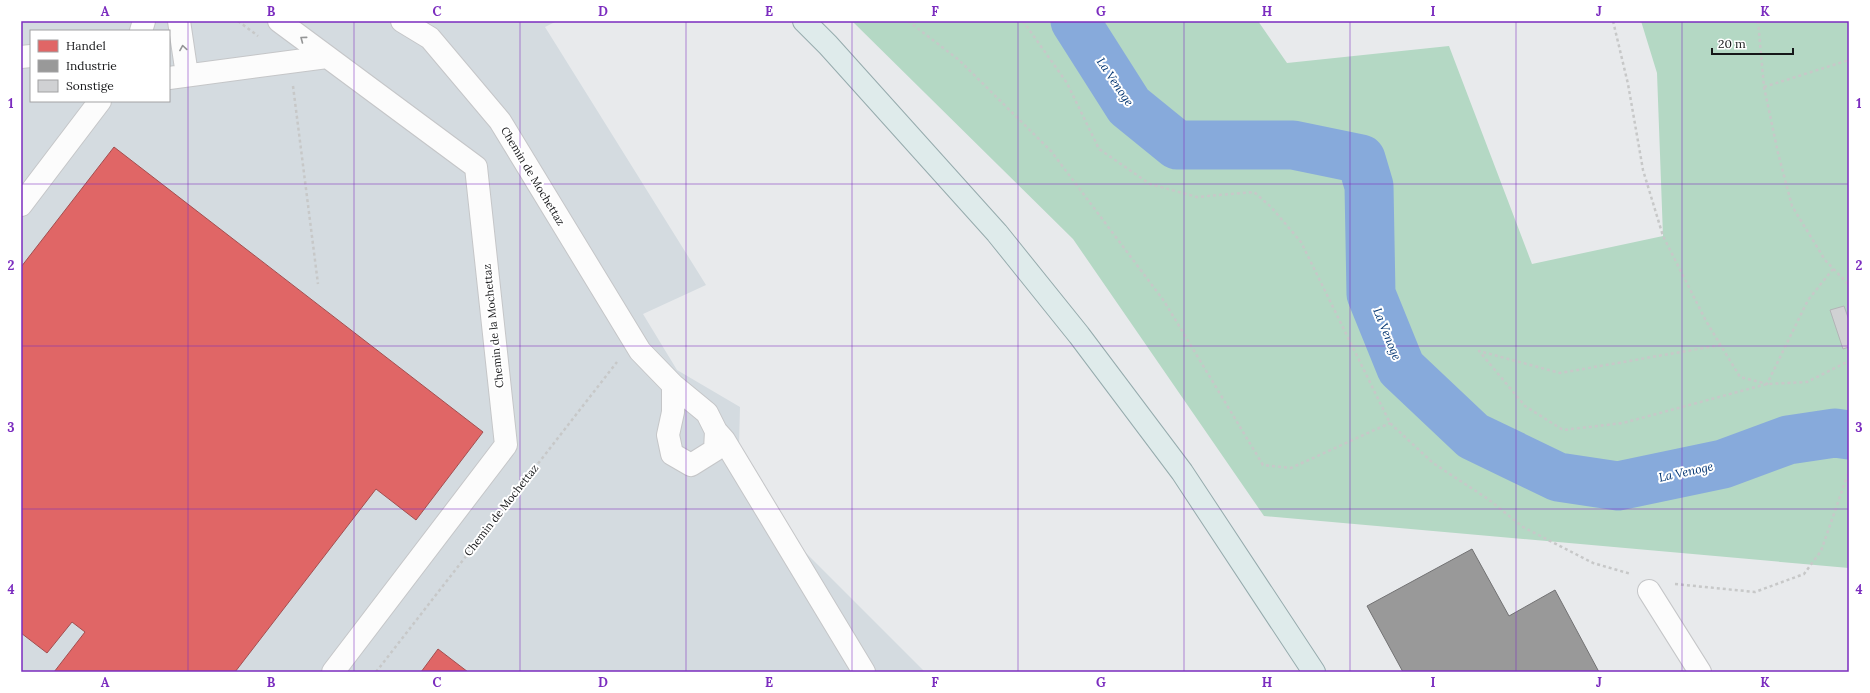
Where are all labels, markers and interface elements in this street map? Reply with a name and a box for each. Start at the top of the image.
text: A [101,3,110,20]
text: B [267,3,276,20]
text: C [433,3,442,20]
text: D [598,3,608,20]
text: E [765,3,773,20]
text: F [931,3,939,20]
text: G [1096,3,1106,20]
text: H [1262,3,1272,20]
text: I [1430,3,1436,20]
text: J [1596,3,1602,20]
text: K [1760,3,1770,20]
legend [30,30,170,102]
scale bar [1712,30,1793,56]
one-way arrow [300,36,307,44]
text: 20 m [1718,36,1746,51]
text: Handel [66,38,106,53]
one-way arrow [179,45,188,51]
water label: La Venoge [1094,55,1137,109]
text: Industrie [66,58,117,73]
text: Sonstige [66,78,114,93]
text: 1 [8,95,14,112]
text: 1 [1856,95,1862,112]
street label: Chemin de Mochettaz [498,124,568,228]
text: 2 [8,257,15,274]
text: 2 [1856,257,1863,274]
street label: Chemin de la Mochettaz [479,263,506,389]
water label: La Venoge [1370,305,1405,362]
text: 3 [7,419,15,436]
text: 3 [1855,419,1863,436]
water label: La Venoge [1657,458,1715,485]
street label: Chemin de Mochettaz [461,461,541,559]
text: 4 [7,581,15,598]
text: 4 [1855,581,1863,598]
text: A [101,674,110,691]
text: B [267,674,276,691]
text: C [433,674,442,691]
text: D [598,674,608,691]
text: E [765,674,773,691]
text: F [931,674,939,691]
text: G [1096,674,1106,691]
text: H [1262,674,1272,691]
text: I [1430,674,1436,691]
text: J [1596,674,1602,691]
text: K [1760,674,1770,691]

